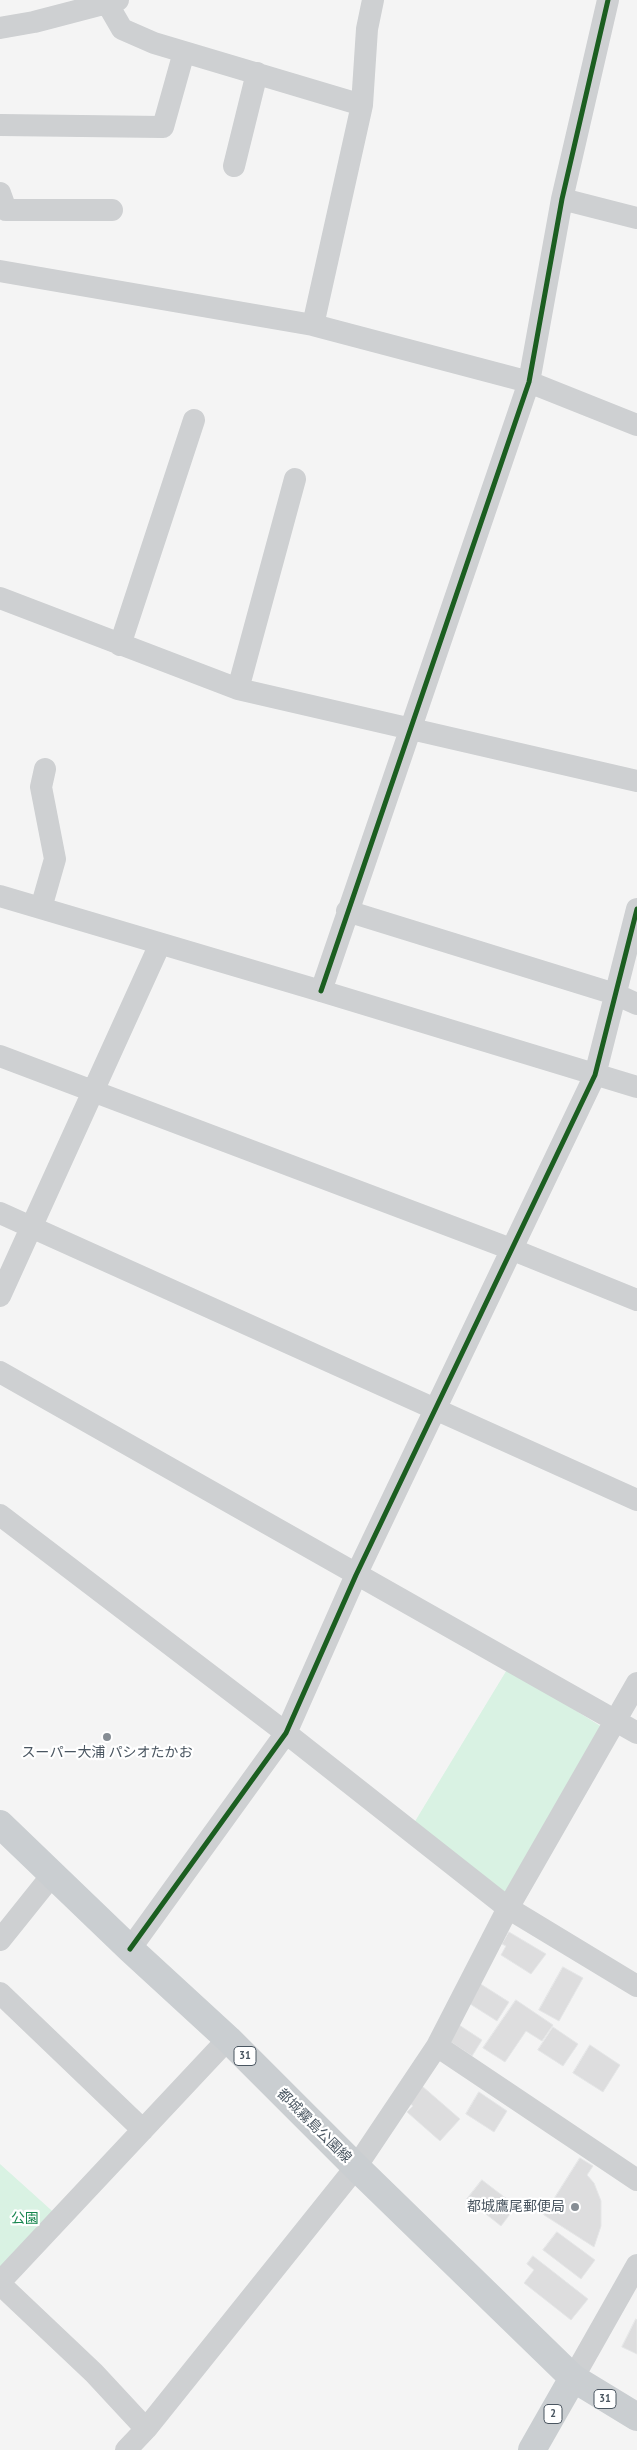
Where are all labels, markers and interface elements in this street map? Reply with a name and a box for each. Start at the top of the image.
marker: スーパー大浦 パシオたかお [101,1731,113,1743]
place label: スーパー大浦 パシオたかお [22,1745,192,1761]
road number: 31 [234,2046,256,2066]
street label: 都城霧島公園線 [273,2085,355,2167]
place label: 都城鷹尾郵便局 [467,2199,565,2215]
marker: 都城鷹尾郵便局 [569,2201,581,2213]
park label: 公園 [11,2211,39,2227]
road number: 31 [594,2390,616,2408]
road number: 2 [544,2404,562,2424]

